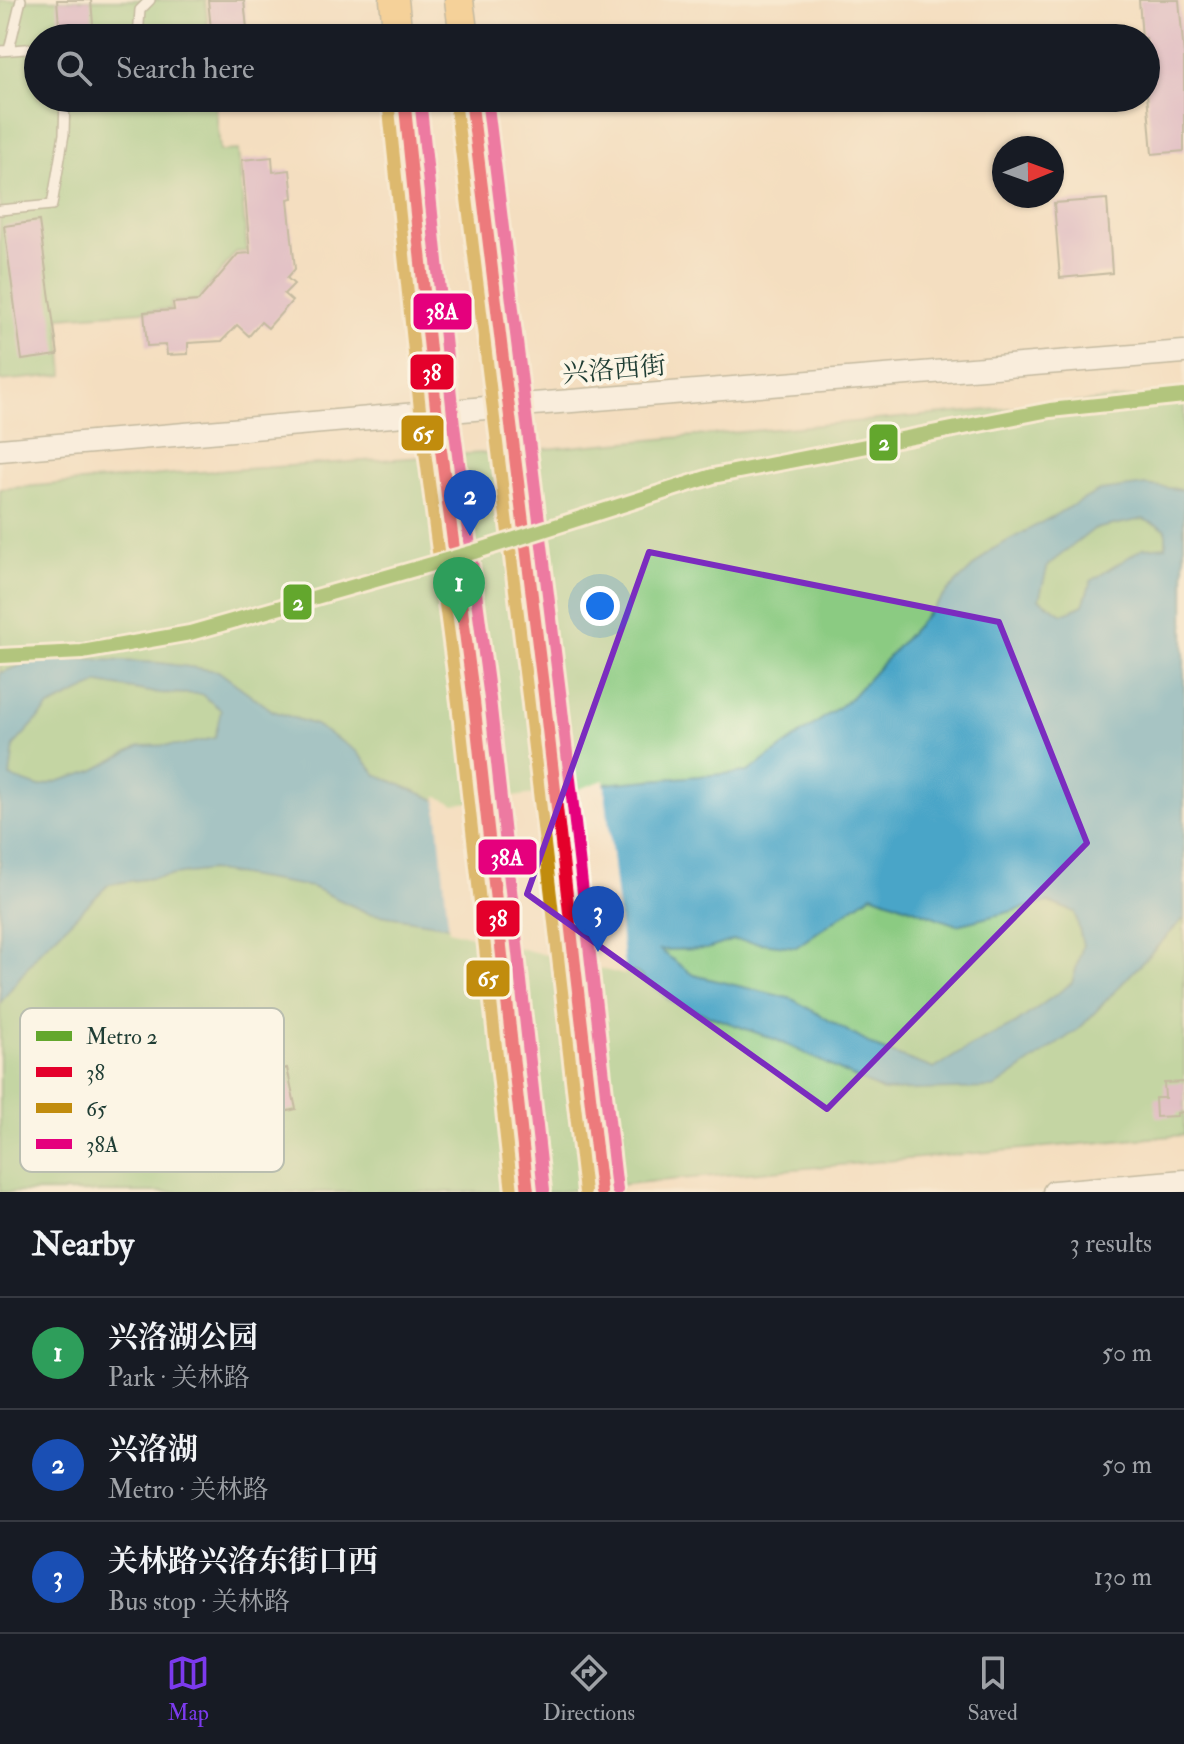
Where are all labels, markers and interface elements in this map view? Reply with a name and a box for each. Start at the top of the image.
search box [24,24,1160,112]
icon: search [52,46,96,90]
text: Search here [116,50,255,87]
north arrow [992,136,1064,208]
line badge: 38A [412,292,473,331]
text: 38A [426,298,459,326]
street label: 兴洛西街 [561,350,667,390]
line badge: 38 [409,353,455,391]
text: 38 [423,359,442,387]
line badge: 65 [400,414,445,452]
text: 65 [413,420,434,448]
line badge: 2 [868,423,899,462]
text: 2 [878,429,890,457]
pin: 2 [444,470,496,536]
pin: 1 [433,557,485,623]
line badge: 2 [282,583,313,621]
your location [580,586,620,626]
text: 2 [292,589,304,617]
line badge: 38A [477,838,538,876]
text: 38A [491,844,524,872]
pin: 3 [572,886,624,952]
line badge: 38 [475,899,521,938]
text: 38 [489,905,508,933]
line badge: 65 [465,959,511,998]
text: 65 [478,965,499,993]
legend [20,1008,284,1172]
text: Metro 2 [86,1023,158,1051]
text: 38 [86,1059,105,1087]
text: 65 [86,1095,107,1123]
text: 38A [86,1131,119,1159]
text: Nearby [32,1223,134,1266]
text: 3 results [1070,1228,1152,1260]
text: 兴洛湖公园 [108,1319,258,1356]
text: 1 [53,1337,63,1369]
text: 50 m [1102,1337,1152,1369]
text: Park · 关林路 [108,1362,249,1394]
text: 兴洛湖 [108,1431,198,1468]
text: 2 [51,1449,65,1481]
text: 50 m [1102,1449,1152,1481]
text: Metro · 关林路 [108,1474,268,1506]
text: 关林路兴洛东街口西 [108,1543,378,1580]
text: 3 [53,1561,63,1593]
text: 130 m [1094,1561,1152,1593]
text: Bus stop · 关林路 [108,1586,290,1618]
tab: Map [166,1651,210,1727]
tab: Directions [543,1651,635,1727]
tab: Saved [968,1651,1018,1727]

